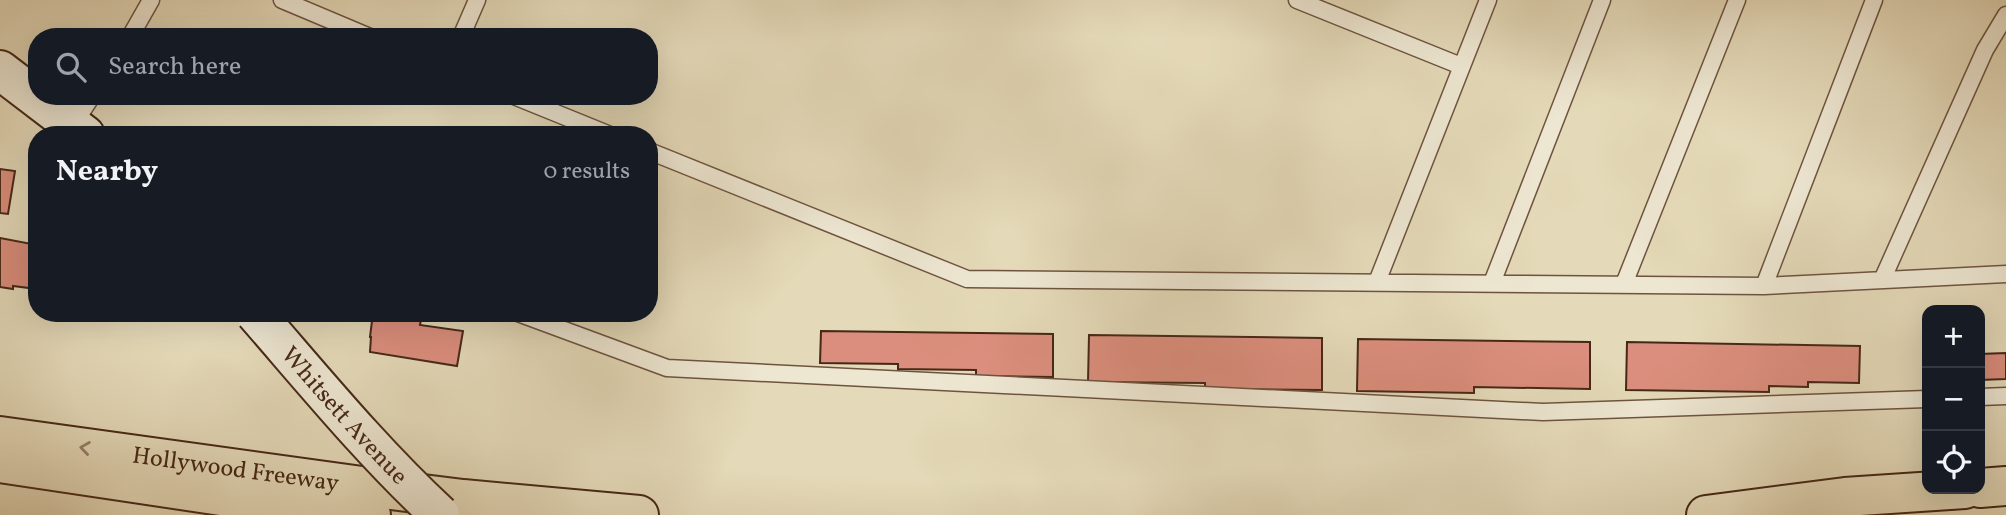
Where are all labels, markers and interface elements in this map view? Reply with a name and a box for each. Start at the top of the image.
search box [28,28,658,105]
icon: search [52,48,90,86]
text: Search here [108,49,241,85]
text: Nearby [56,151,158,193]
text: 0 results [543,156,630,188]
map controls [1922,305,1985,494]
button: + [1922,305,1985,368]
street label: Whitsett Avenue [272,340,415,493]
button: − [1922,368,1985,431]
button: locate [1922,431,1985,494]
street label: Hollywood Freeway [130,439,341,502]
one-way arrow [79,441,91,456]

